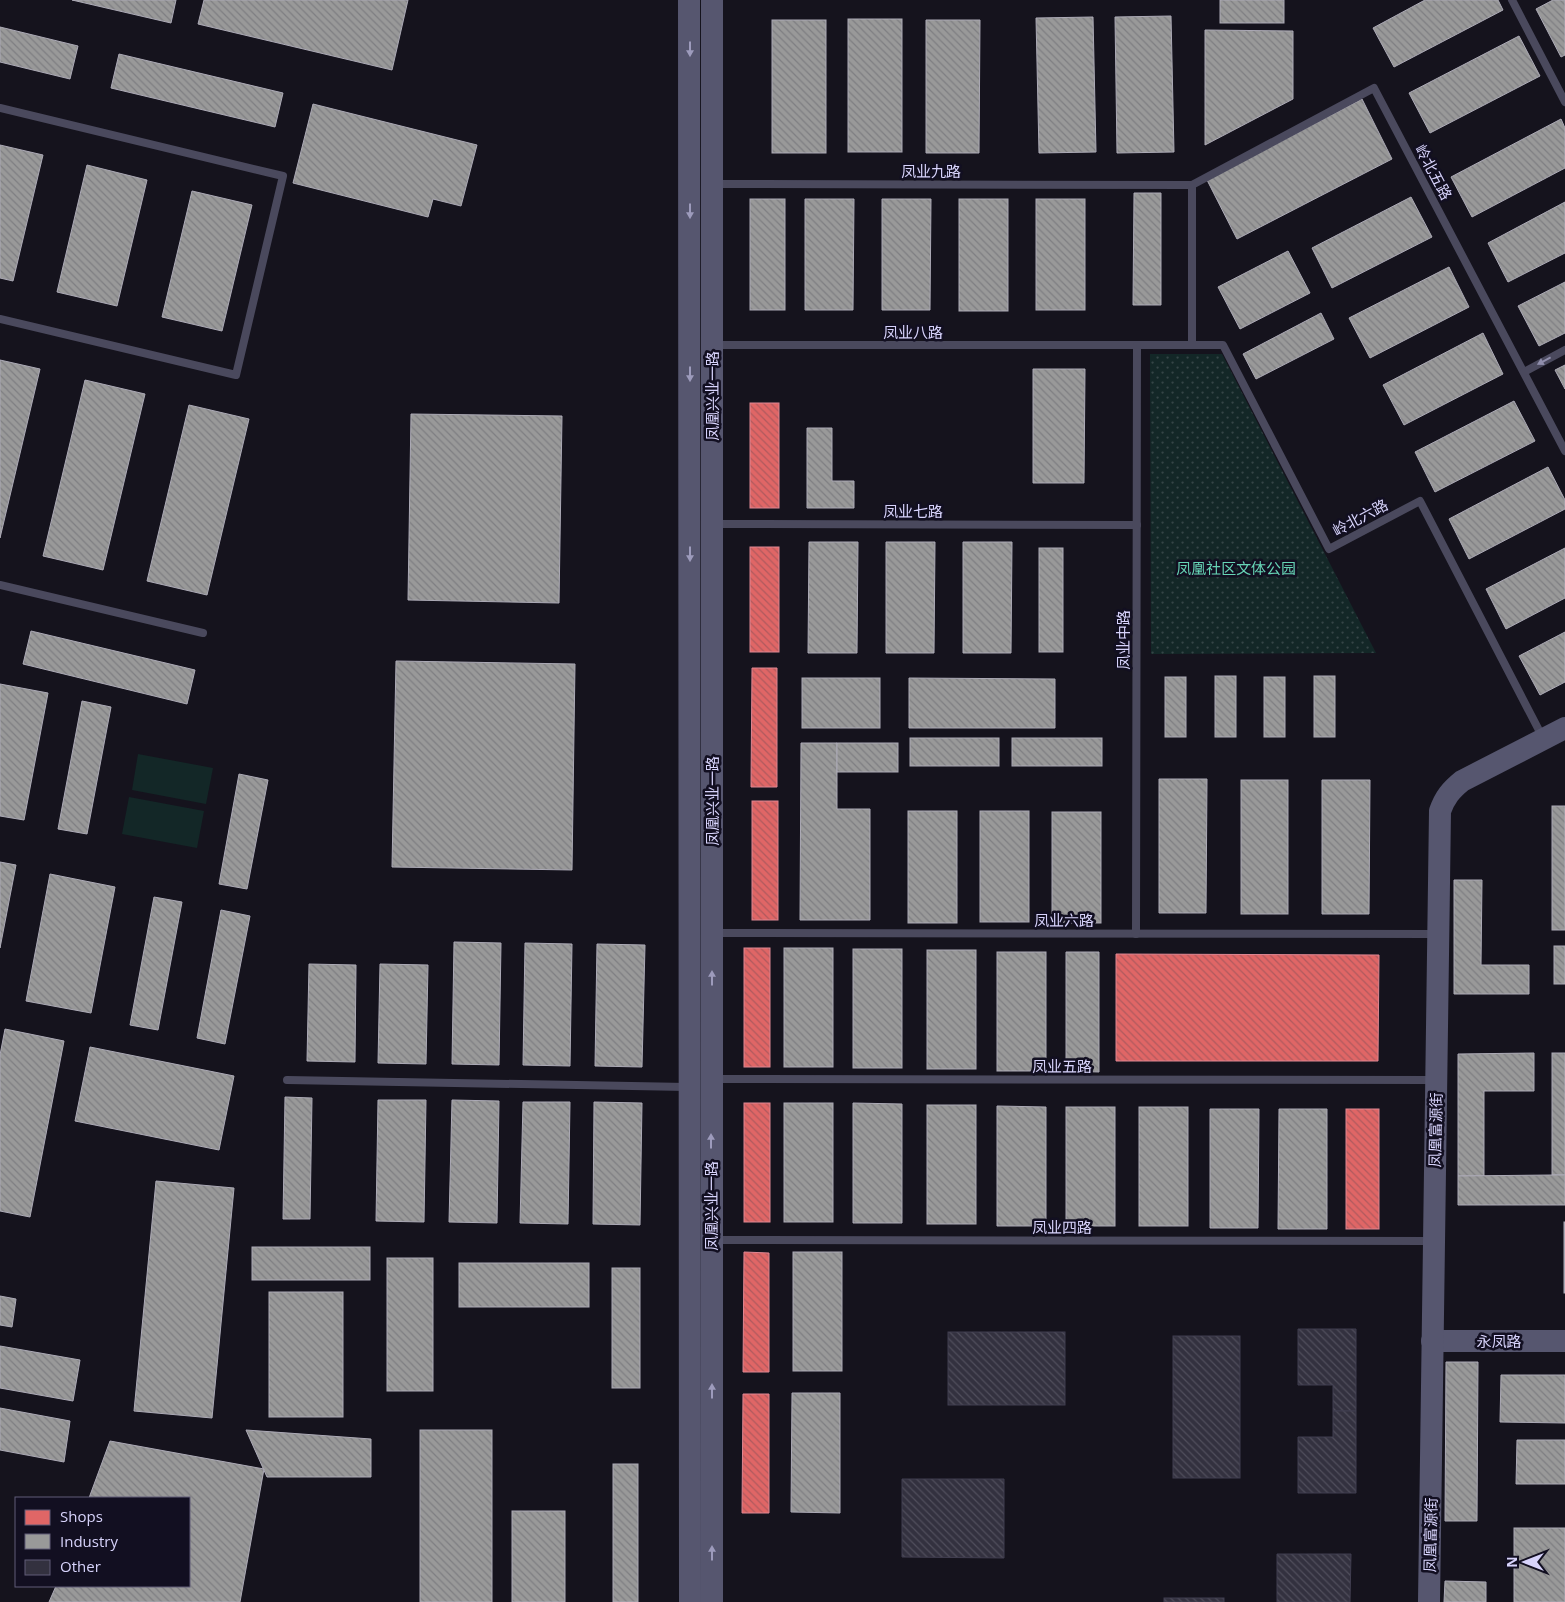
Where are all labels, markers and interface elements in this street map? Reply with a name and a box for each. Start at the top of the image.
one-way arrow [686,41,694,57]
street label: 岭北五路 [1411,141,1457,203]
street label: 凤业九路 [901,161,961,181]
one-way arrow [686,203,694,219]
street label: 凤业八路 [883,322,943,342]
street label: 凤凰兴业一路 [702,351,722,441]
one-way arrow [1537,357,1552,365]
one-way arrow [686,366,694,382]
street label: 岭北六路 [1329,494,1391,540]
street label: 凤业七路 [883,501,943,521]
one-way arrow [686,546,694,562]
park label: 凤凰社区文体公园 [1176,558,1296,578]
street label: 凤业中路 [1113,610,1133,670]
street label: 凤凰兴业一路 [702,756,722,846]
street label: 凤业六路 [1034,910,1094,930]
one-way arrow [708,970,716,986]
street label: 凤业五路 [1032,1056,1092,1076]
street label: 凤凰富源街 [1424,1092,1446,1168]
one-way arrow [707,1133,715,1149]
street label: 凤凰兴业一路 [701,1161,721,1251]
street label: 凤业四路 [1032,1217,1092,1237]
street label: 永凤路 [1476,1331,1522,1351]
one-way arrow [708,1383,716,1399]
legend [15,1497,190,1587]
street label: 凤凰富源街 [1419,1497,1441,1573]
text: Shops [60,1506,103,1526]
text: Industry [60,1531,118,1551]
north arrow [1500,1537,1550,1587]
one-way arrow [708,1545,716,1561]
text: Other [60,1556,101,1576]
text: N [1502,1556,1521,1568]

